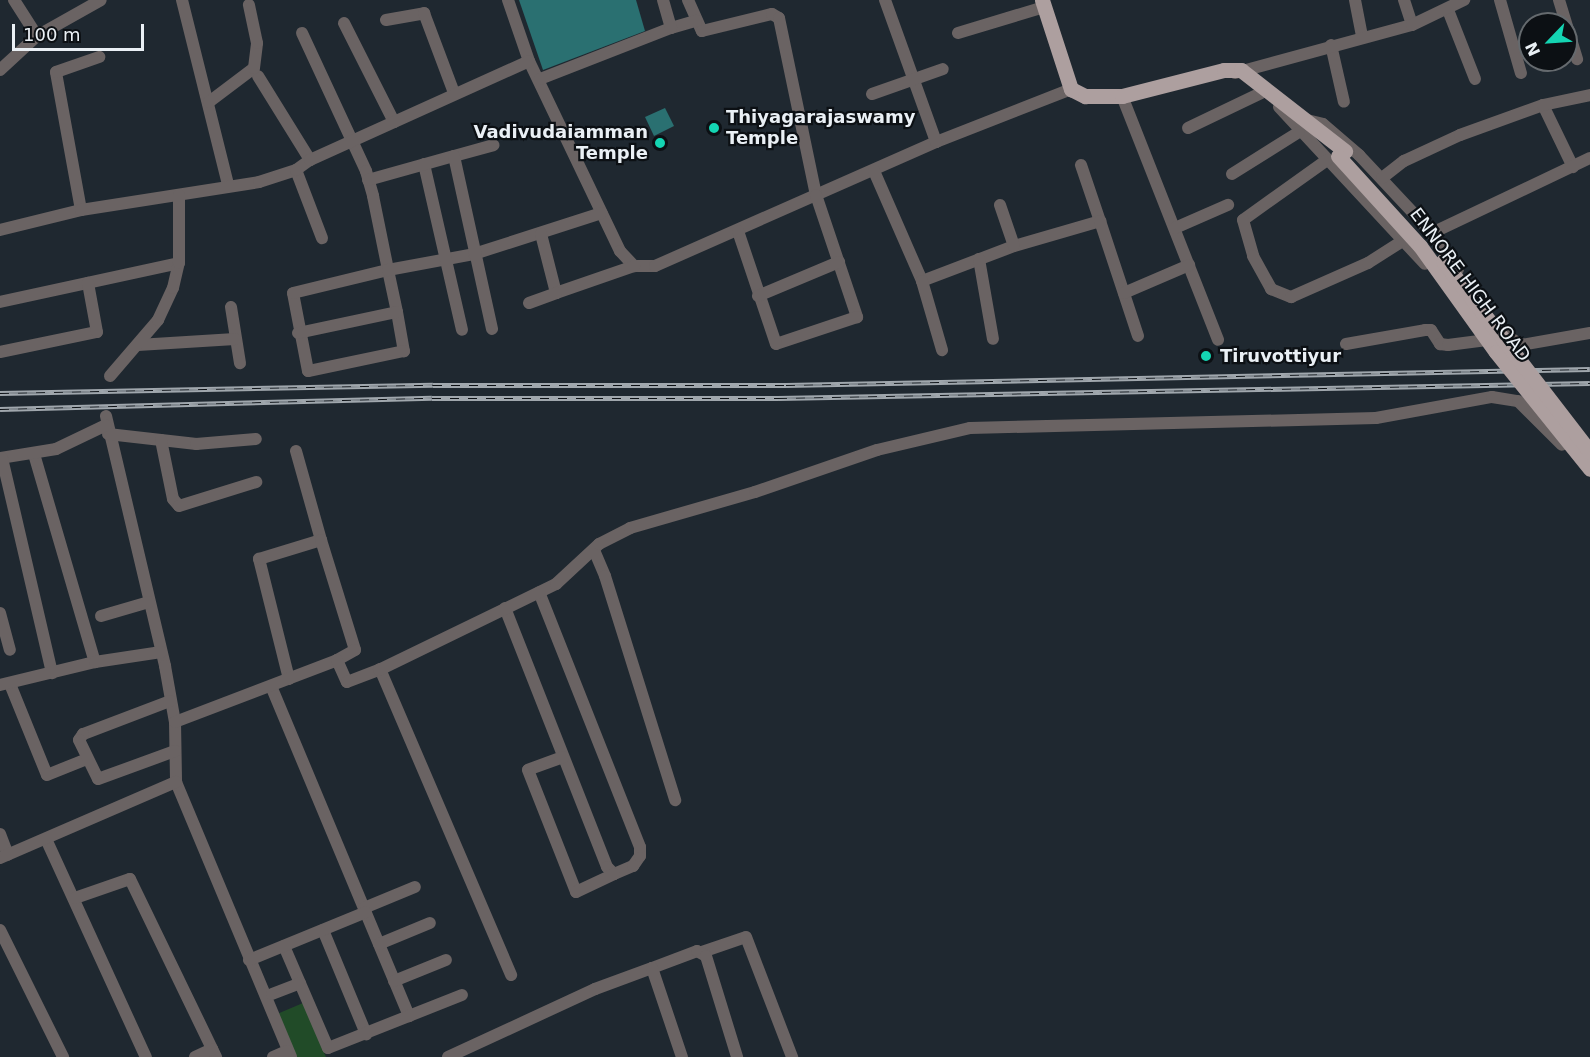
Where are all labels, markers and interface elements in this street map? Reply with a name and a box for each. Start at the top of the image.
scale bar [15,12,147,50]
north arrow [1518,12,1578,72]
text: 100 m [23,24,81,45]
text: N [1522,39,1544,59]
place label: Thiyagarajaswamy Temple [726,107,915,150]
marker: Thiyagarajaswamy Temple [707,121,721,135]
place label: Vadivudaiamman Temple [473,122,648,164]
marker: Vadivudaiamman Temple [653,136,667,150]
street label: ENNORE HIGH ROAD [1405,204,1535,366]
place label: Tiruvottiyur [1220,345,1341,367]
marker: Tiruvottiyur [1197,347,1215,365]

